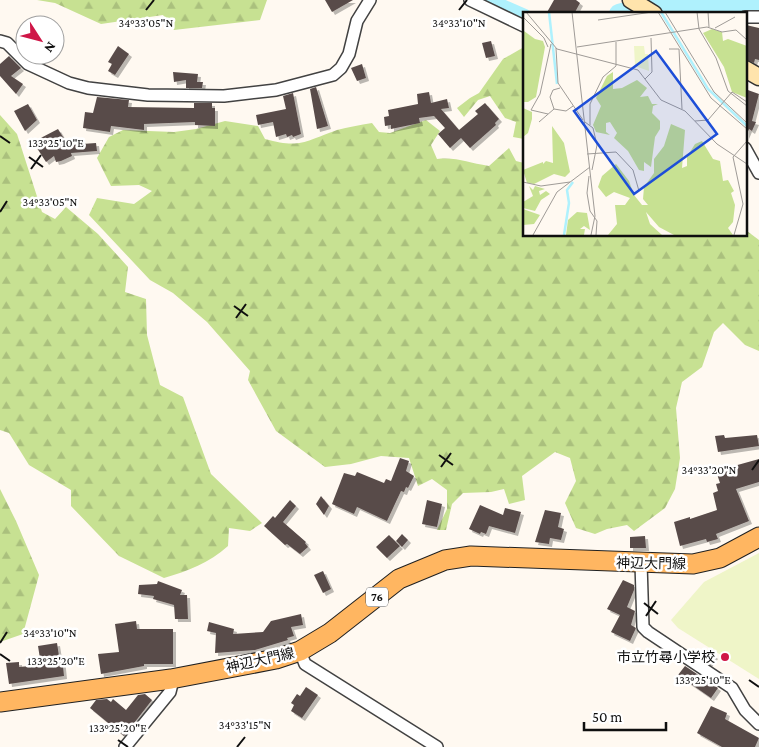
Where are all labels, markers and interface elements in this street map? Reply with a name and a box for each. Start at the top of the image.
inset map [523,12,746,236]
north arrow [15,15,65,65]
text: 34°33'05"N [119,16,174,30]
text: 34°33'10"N [432,16,486,30]
text: N [41,39,60,57]
text: 133°25'10"E [28,136,84,150]
text: 34°33'05"N [23,195,78,209]
text: 34°33'20"N [681,463,737,477]
street label: 神辺大門線 [616,554,686,572]
road number: 76 [366,588,388,606]
text: 34°33'10"N [23,626,77,640]
street label: 神辺大門線 [224,644,296,676]
place label: 市立竹尋小学校 [617,649,715,665]
marker: 市立竹尋小学校 [719,651,731,663]
text: 133°25'20"E [27,654,85,668]
text: 133°25'10"E [675,673,731,687]
scale bar [584,700,666,732]
text: 50 m [592,709,622,725]
text: 34°33'15"N [219,718,271,732]
text: 133°25'20"E [89,721,147,735]

